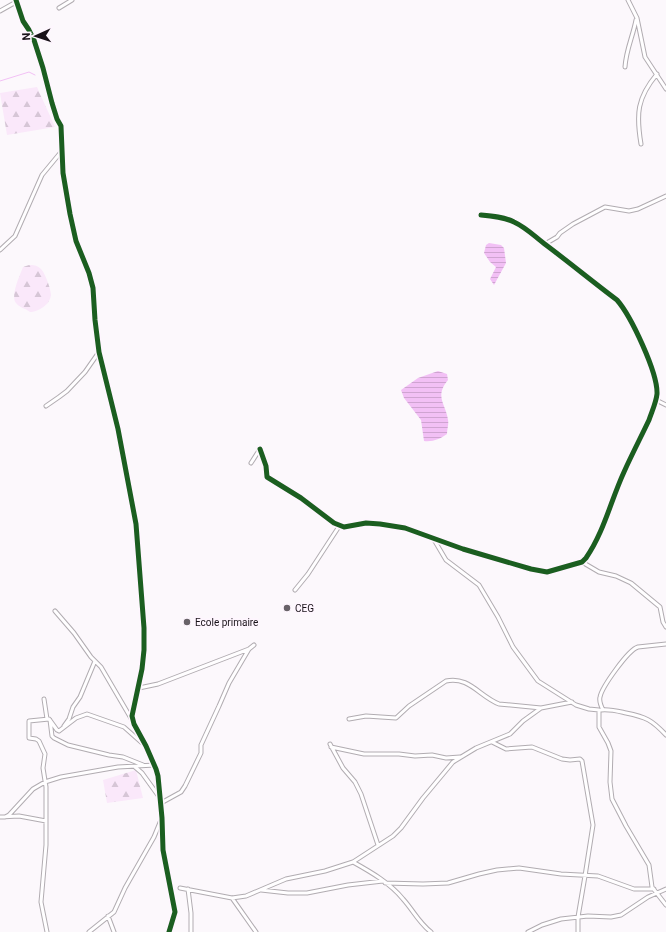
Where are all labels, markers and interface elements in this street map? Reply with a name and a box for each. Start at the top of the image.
north arrow [16,16,56,56]
text: N [20,32,33,41]
marker: CEG [282,603,292,613]
place label: CEG [295,603,314,614]
marker: Ecole primaire [182,617,192,627]
place label: Ecole primaire [195,617,258,628]

